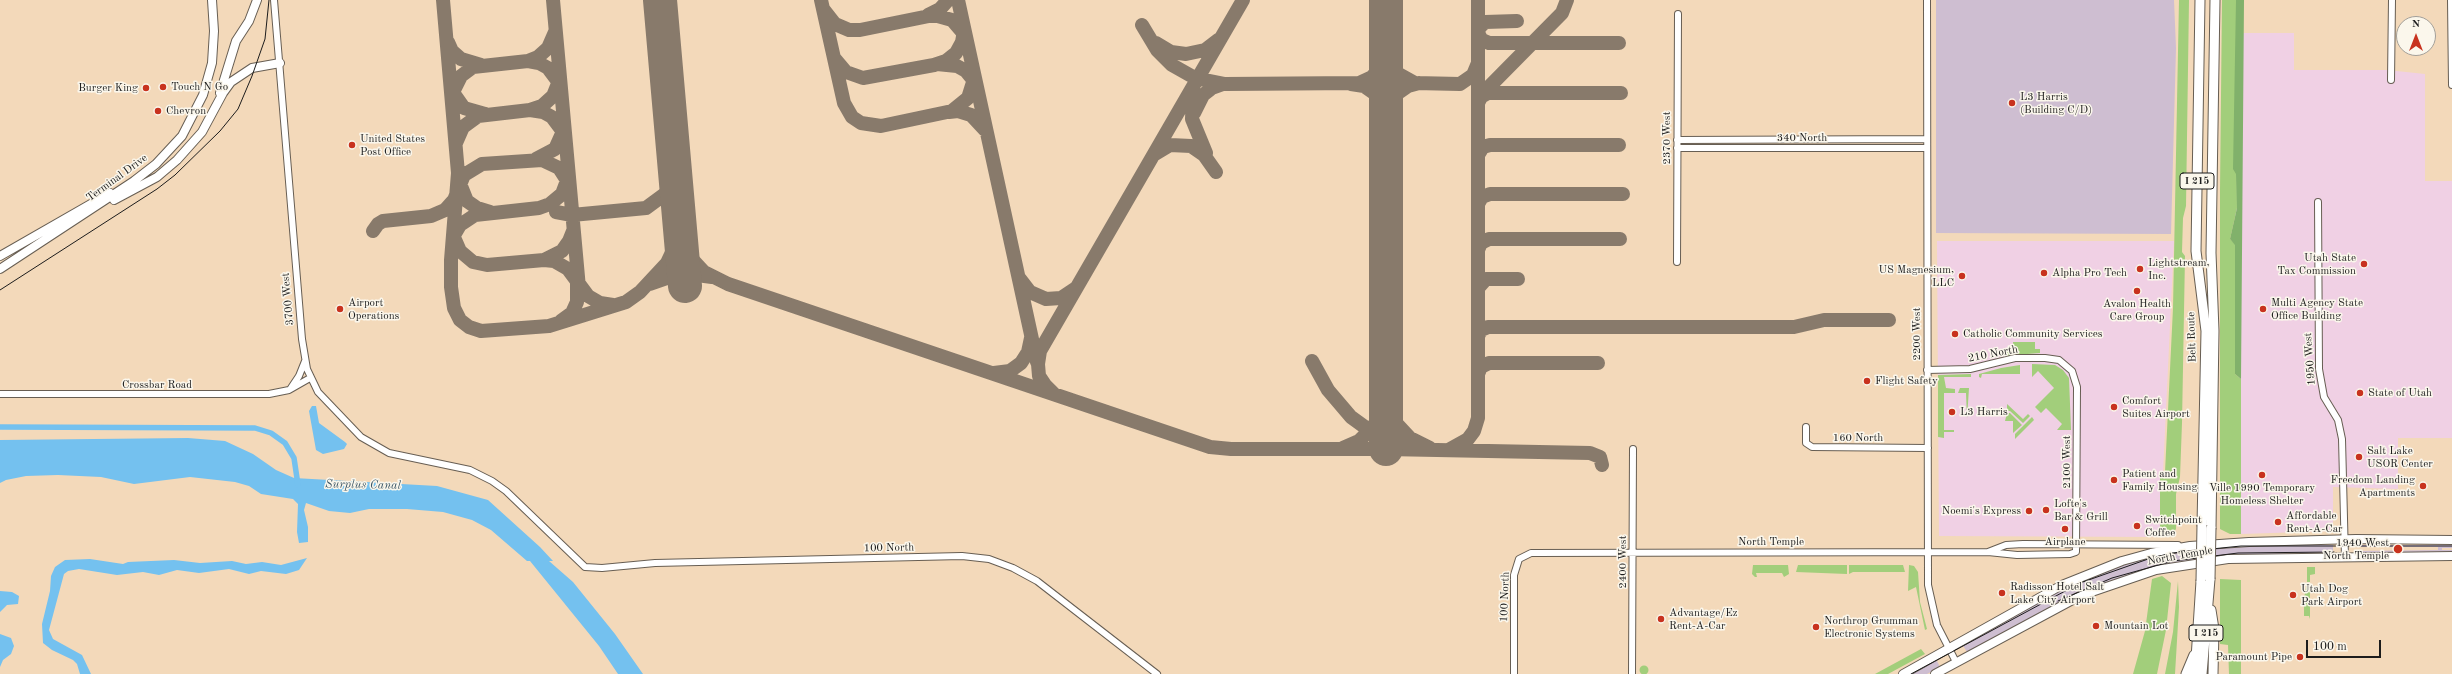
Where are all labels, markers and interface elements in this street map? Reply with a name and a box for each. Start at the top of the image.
north arrow [2396,16,2436,56]
text: N [2412,19,2420,30]
place label: Touch N Go [171,80,228,94]
place label: Burger King [78,81,138,95]
marker: Touch N Go [158,82,168,92]
marker: Burger King [141,83,151,93]
place label: L3 Harris (Building C/D) [2020,90,2092,116]
marker: L3 Harris (Building C/D) [2007,98,2017,108]
place label: Chevron [166,104,206,118]
marker: Chevron [153,106,163,116]
street label: 2370 West [1660,112,1674,164]
street label: 340 North [1777,131,1827,145]
place label: United States Post Office [360,132,425,158]
marker: United States Post Office [347,140,357,150]
street label: Terminal Drive [84,151,150,205]
road number: I 215 [2180,173,2214,189]
place label: Utah State Tax Commission [2277,251,2356,277]
place label: Lightstream, Inc. [2148,256,2210,282]
marker: Utah State Tax Commission [2359,259,2369,269]
place label: US Magnesium, LLC [1878,263,1954,289]
marker: Lightstream, Inc. [2135,264,2145,274]
place label: Alpha Pro Tech [2052,266,2127,280]
marker: Alpha Pro Tech [2039,268,2049,278]
marker: US Magnesium, LLC [1957,271,1967,281]
street label: 3700 West [279,272,297,326]
marker: Avalon Health Care Group [2132,286,2142,296]
place label: Airport Operations [348,296,399,322]
place label: Multi Agency State Office Building [2271,296,2363,322]
place label: Avalon Health Care Group [2103,297,2171,323]
marker: Airport Operations [335,304,345,314]
marker: Multi Agency State Office Building [2258,304,2268,314]
street label: 2200 West [1910,308,1924,360]
street label: Belt Route [2185,311,2199,363]
place label: Catholic Community Services [1963,327,2103,341]
marker: Catholic Community Services [1950,329,1960,339]
street label: 1950 West [2302,332,2318,386]
street label: 210 North [1967,343,2019,365]
place label: Flight Safety [1875,374,1938,388]
marker: Flight Safety [1862,376,1872,386]
street label: Crossbar Road [122,378,192,392]
place label: State of Utah [2368,386,2432,400]
marker: State of Utah [2355,388,2365,398]
place label: Comfort Suites Airport [2122,394,2190,420]
marker: Comfort Suites Airport [2109,402,2119,412]
place label: L3 Harris [1960,405,2008,419]
marker: L3 Harris [1947,407,1957,417]
street label: 160 North [1833,431,1883,445]
street label: 2100 West [2060,436,2074,488]
place label: Salt Lake USOR Center [2367,444,2433,470]
marker: Salt Lake USOR Center [2354,452,2364,462]
place label: Patient and Family Housing [2122,467,2197,493]
marker: Ville 1990 Temporary Homeless Shelter [2257,470,2267,480]
place label: Freedom Landing Apartments [2331,473,2415,499]
marker: Patient and Family Housing [2109,475,2119,485]
water label: Surplus Canal [325,477,401,493]
place label: Ville 1990 Temporary Homeless Shelter [2209,481,2315,507]
marker: Freedom Landing Apartments [2418,481,2428,491]
place label: Lofte's Bar & Grill [2054,497,2108,523]
place label: Noemi's Express [1942,504,2021,518]
marker: Lofte's Bar & Grill [2041,505,2051,515]
marker: Noemi's Express [2024,506,2034,516]
place label: Affordable Rent-A-Car [2286,509,2343,535]
place label: Switchpoint Coffee [2145,513,2202,539]
marker: Affordable Rent-A-Car [2273,517,2283,527]
marker: Switchpoint Coffee [2132,521,2142,531]
marker: Airplane [2060,524,2070,534]
street label: North Temple [1738,535,1804,549]
place label: Airplane [2045,535,2085,549]
street label: 2400 West [1616,536,1630,588]
place label: 1940 West North Temple [2323,536,2389,562]
street label: 100 North [864,541,914,555]
marker: 1940 West North Temple [2392,543,2404,555]
street label: North Temple [2146,544,2214,568]
street label: 100 North [1498,572,1512,622]
place label: Radisson Hotel Salt Lake City Airport [2010,580,2104,606]
place label: Utah Dog Park Airport [2301,582,2362,608]
marker: Radisson Hotel Salt Lake City Airport [1997,588,2007,598]
marker: Utah Dog Park Airport [2288,590,2298,600]
place label: Advantage/Ez Rent-A-Car [1669,606,1738,632]
marker: Advantage/Ez Rent-A-Car [1656,614,1666,624]
place label: Northrop Grumman Electronic Systems [1824,614,1918,640]
place label: Mountain Lot [2104,619,2168,633]
marker: Mountain Lot [2091,621,2101,631]
marker: Northrop Grumman Electronic Systems [1811,622,1821,632]
road number: I 215 [2189,625,2223,641]
scale bar [2308,632,2383,658]
text: 100 m [2313,641,2347,653]
place label: Paramount Pipe [2215,650,2292,664]
marker: Paramount Pipe [2295,652,2305,662]

